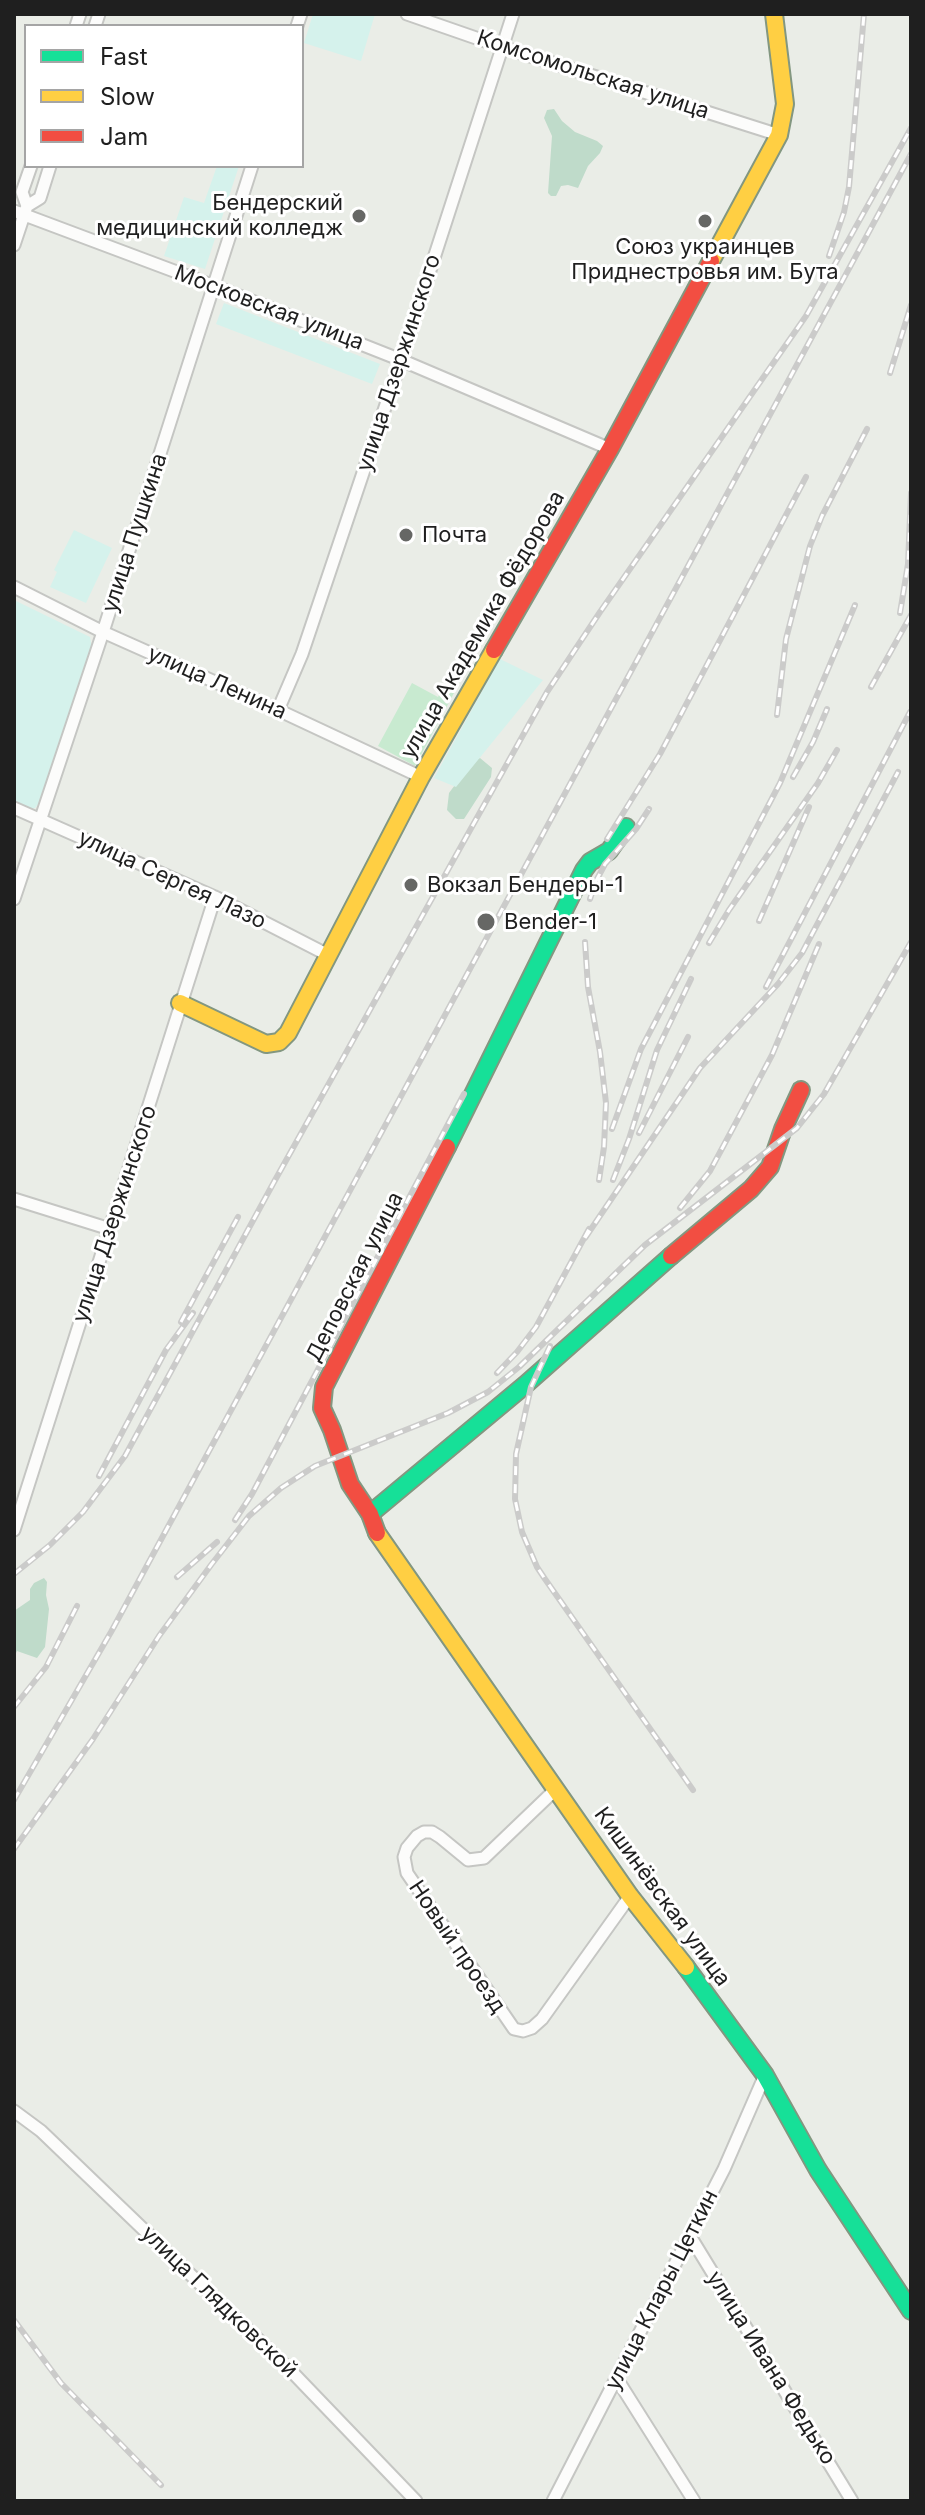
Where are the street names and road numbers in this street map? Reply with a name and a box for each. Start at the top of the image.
street label: Комсомольская улица [474,25,712,125]
street label: улица Дзержинского [351,251,447,475]
street label: Московская улица [171,260,367,356]
street label: улица Пушкина [97,450,173,616]
street label: улица Академика Фёдорова [395,486,571,764]
street label: улица Ленина [143,641,291,725]
street label: улица Сергея Лазо [74,825,270,935]
street label: улица Дзержинского [67,1102,163,1326]
street label: Деповская улица [301,1188,409,1366]
street label: Кишинёвская улица [588,1802,736,1992]
street label: Новый проезд [403,1876,511,2018]
street label: улица Клары Цеткин [600,2185,724,2395]
street label: улица Глядковской [135,2220,303,2384]
street label: улица Ивана Федько [701,2266,841,2470]

